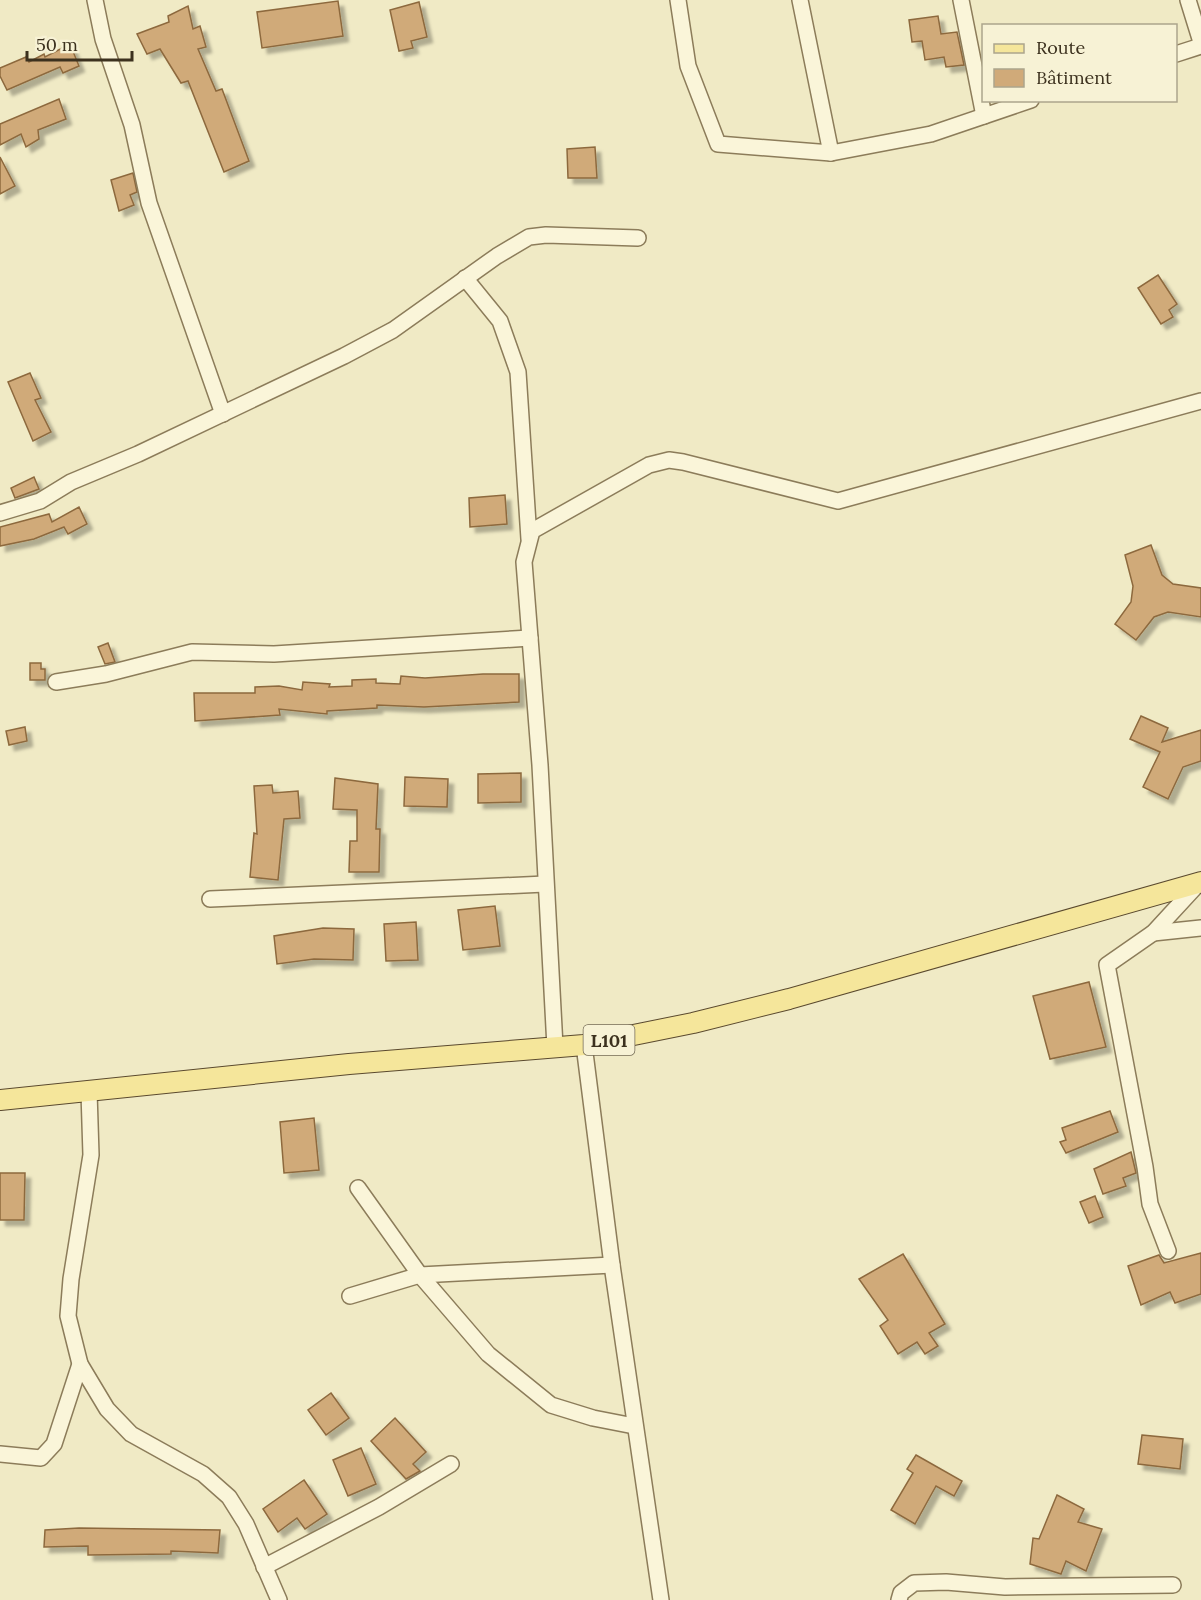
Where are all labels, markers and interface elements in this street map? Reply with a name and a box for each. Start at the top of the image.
scale bar [27,24,132,62]
legend [982,24,1177,102]
text: 50 m [36,33,78,56]
text: Route [1036,36,1085,59]
text: Bâtiment [1036,66,1112,89]
road number: L101 [584,1025,634,1055]

